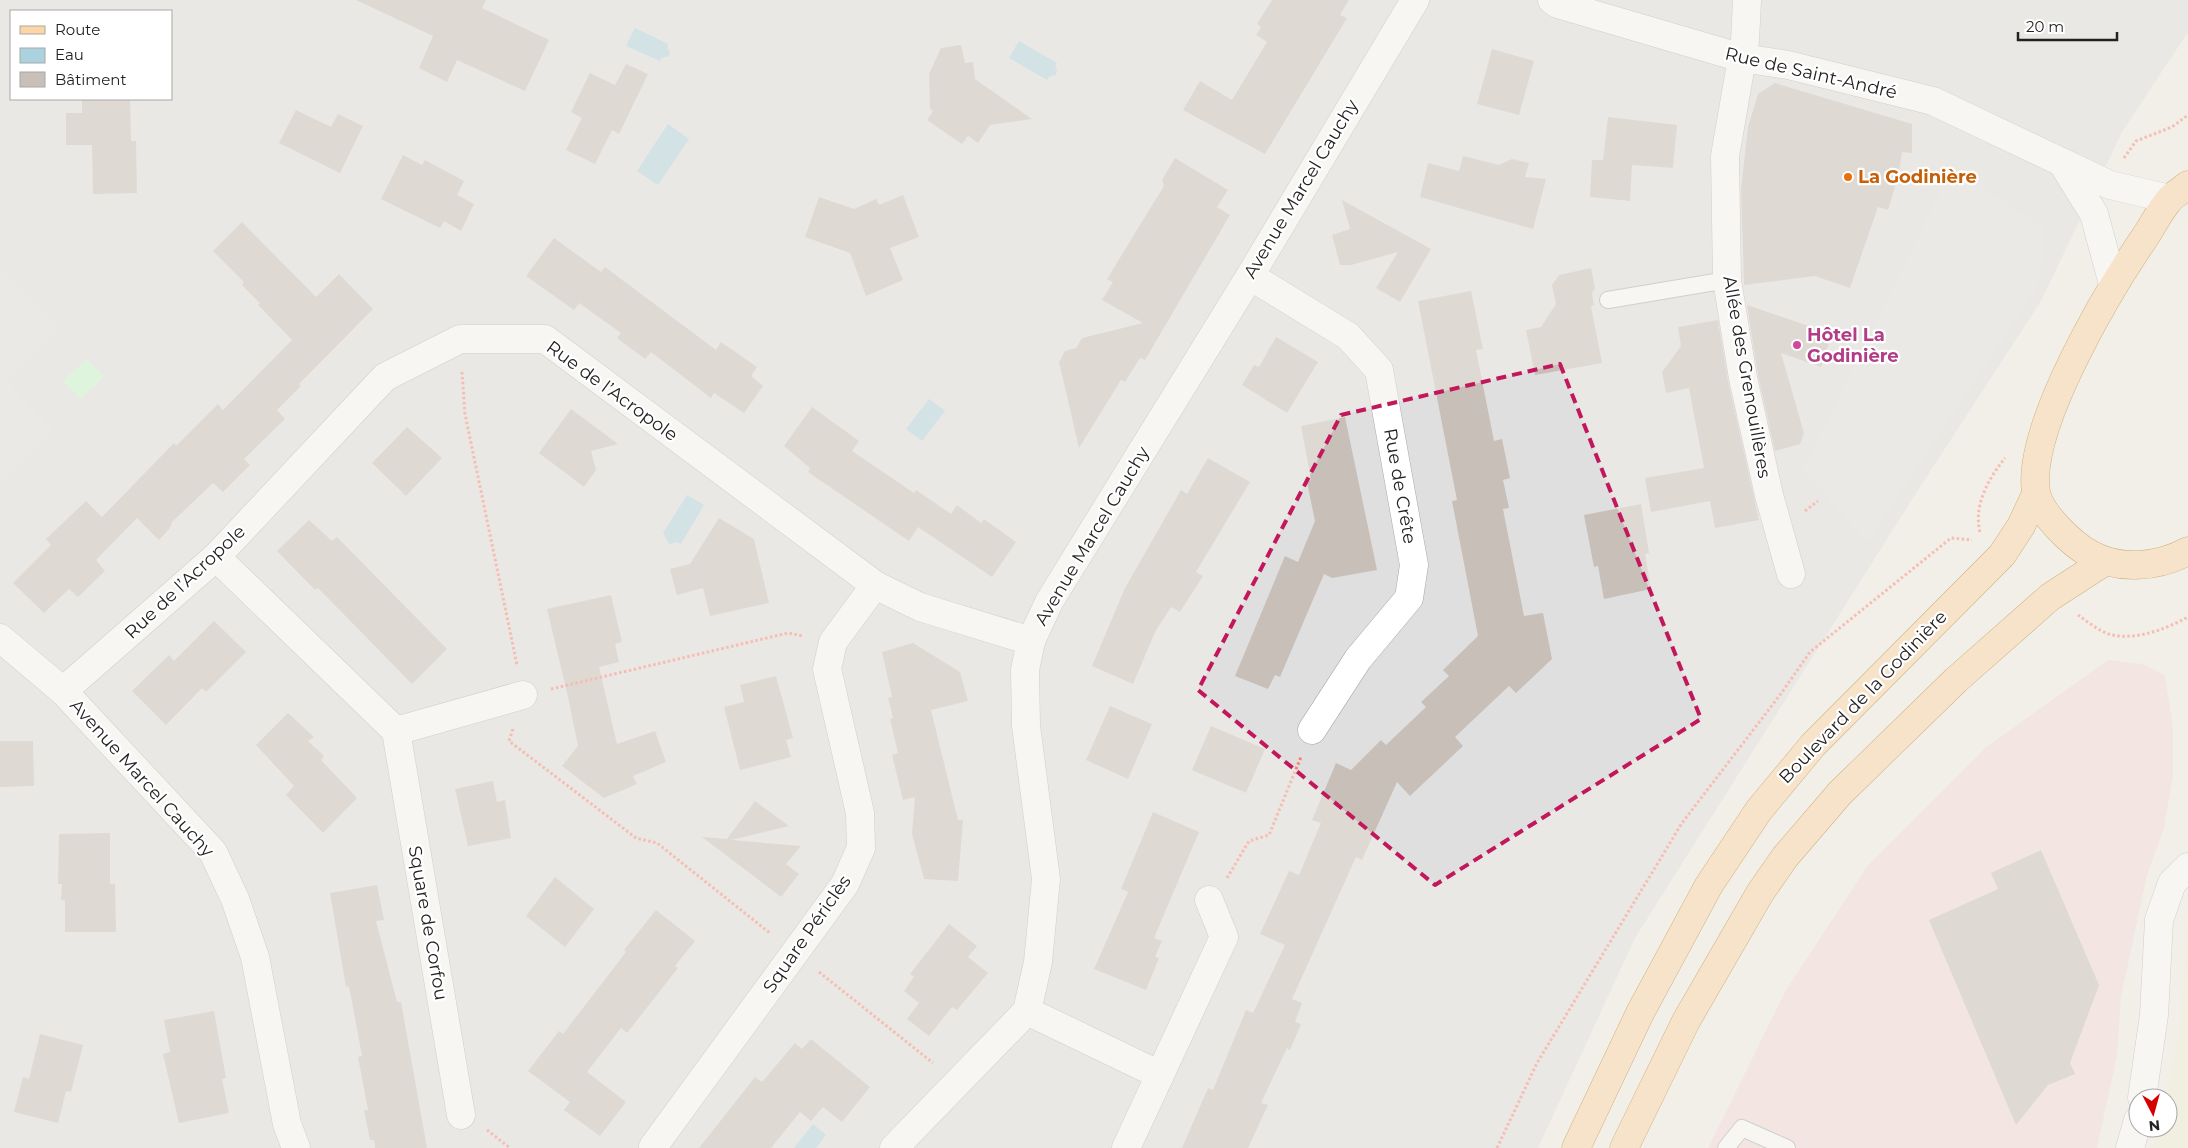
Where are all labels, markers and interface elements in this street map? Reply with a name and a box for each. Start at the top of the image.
legend [10,10,172,100]
scale bar [2018,10,2117,42]
text: 20 m [2026,17,2064,36]
text: Route [55,20,100,39]
street label: Rue de Saint-André [1723,42,1899,104]
text: Eau [55,45,84,64]
text: Bâtiment [55,70,127,89]
street label: Avenue Marcel Cauchy [1239,95,1363,282]
place label: La Godinière [1858,166,1977,188]
marker: La Godinière [1842,171,1854,183]
street label: Allée des Grenouillères [1718,274,1776,480]
place label: Hôtel La Godinière [1807,324,1899,367]
street label: Rue de l’Acropole [542,336,682,446]
marker: Hôtel La Godinière [1791,339,1803,351]
street label: Rue de Crête [1379,427,1421,546]
street label: Avenue Marcel Cauchy [1030,442,1154,629]
street label: Rue de l’Acropole [120,520,250,644]
street label: Boulevard de la Godinière [1774,606,1952,788]
street label: Avenue Marcel Cauchy [65,695,219,862]
street label: Square de Corfou [404,844,452,1002]
street label: Square Périclès [758,871,856,997]
north arrow [2128,1088,2178,1138]
text: N [2148,1116,2161,1135]

